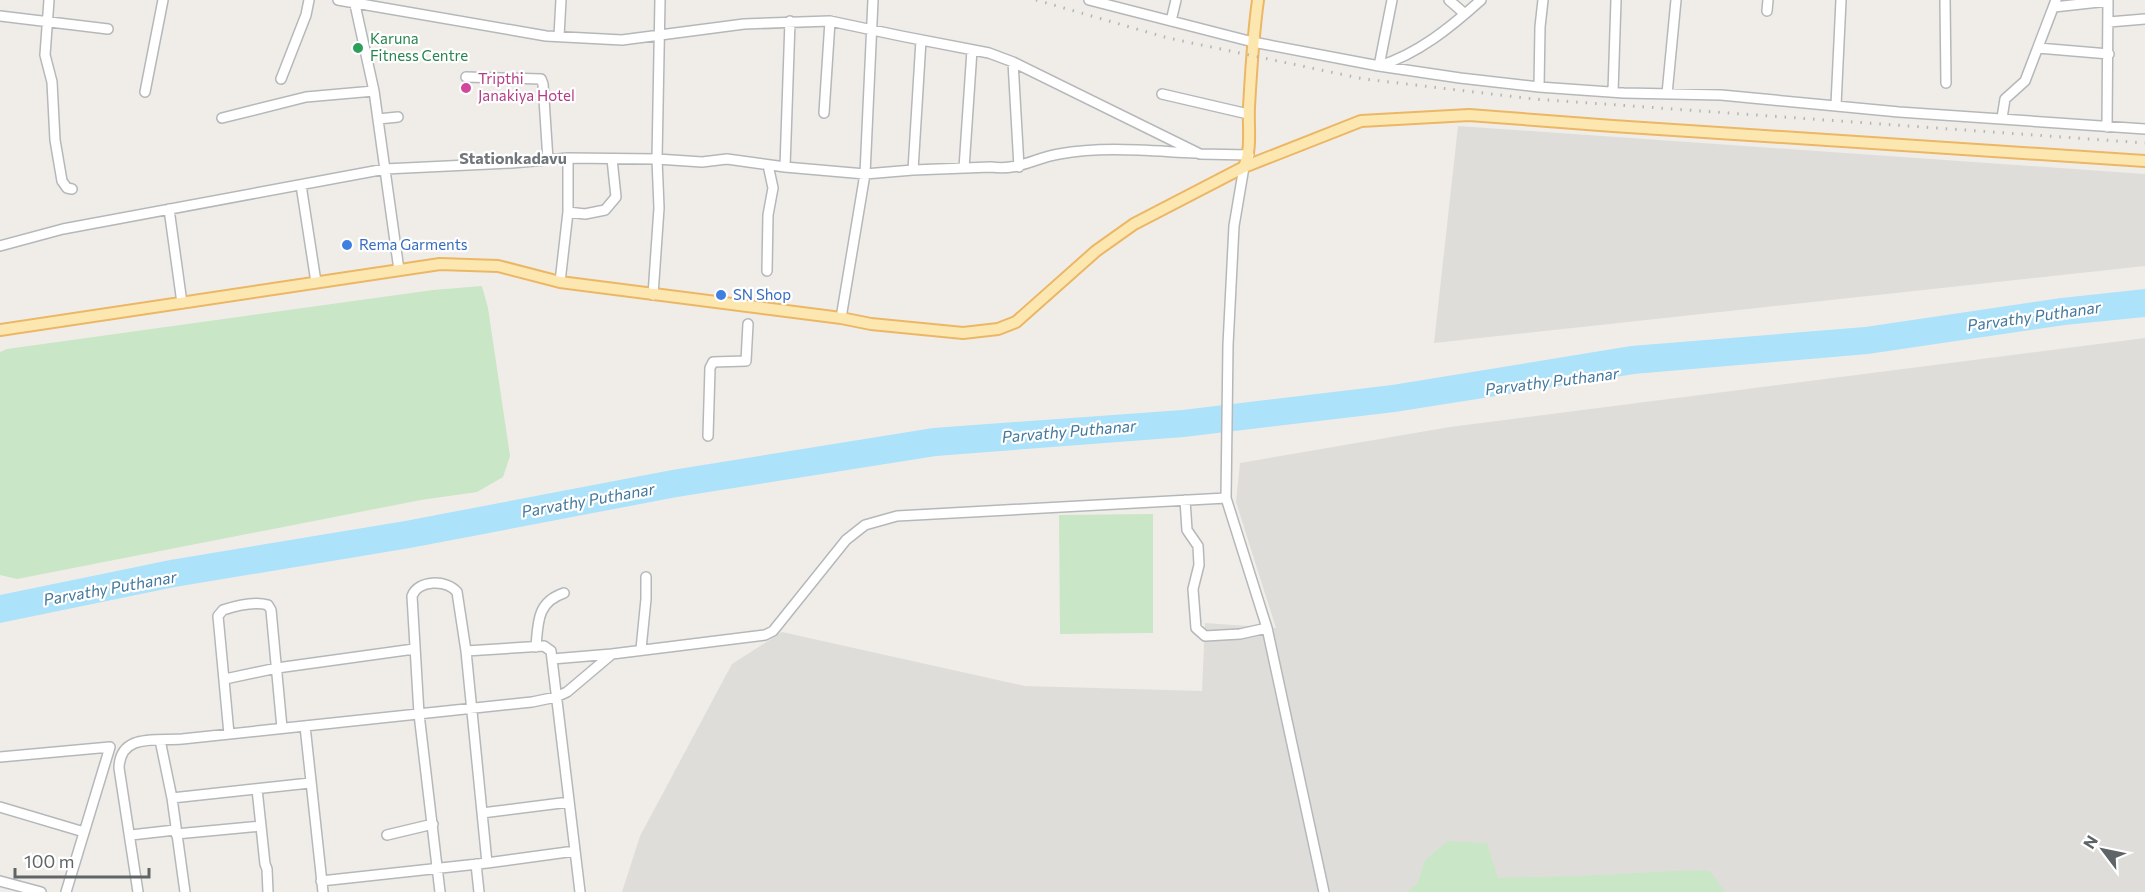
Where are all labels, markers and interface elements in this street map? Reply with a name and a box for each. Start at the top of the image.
place label: Karuna Fitness Centre [370,29,468,64]
marker: Karuna Fitness Centre [351,41,365,55]
place label: Tripthi Janakiya Hotel [478,69,575,104]
marker: Tripthi Janakiya Hotel [459,81,473,95]
district label: Stationkadavu [459,148,567,167]
place label: Rema Garments [359,235,468,253]
marker: Rema Garments [340,238,354,252]
place label: SN Shop [733,285,791,303]
marker: SN Shop [714,288,728,302]
water label: Parvathy Puthanar [1966,297,2103,334]
water label: Parvathy Puthanar [1484,363,1621,398]
water label: Parvathy Puthanar [1001,415,1138,446]
water label: Parvathy Puthanar [520,478,657,521]
water label: Parvathy Puthanar [42,566,179,609]
north arrow [2073,820,2133,880]
text: N [2079,832,2101,852]
scale bar [15,841,148,879]
text: 100 m [24,850,74,872]

